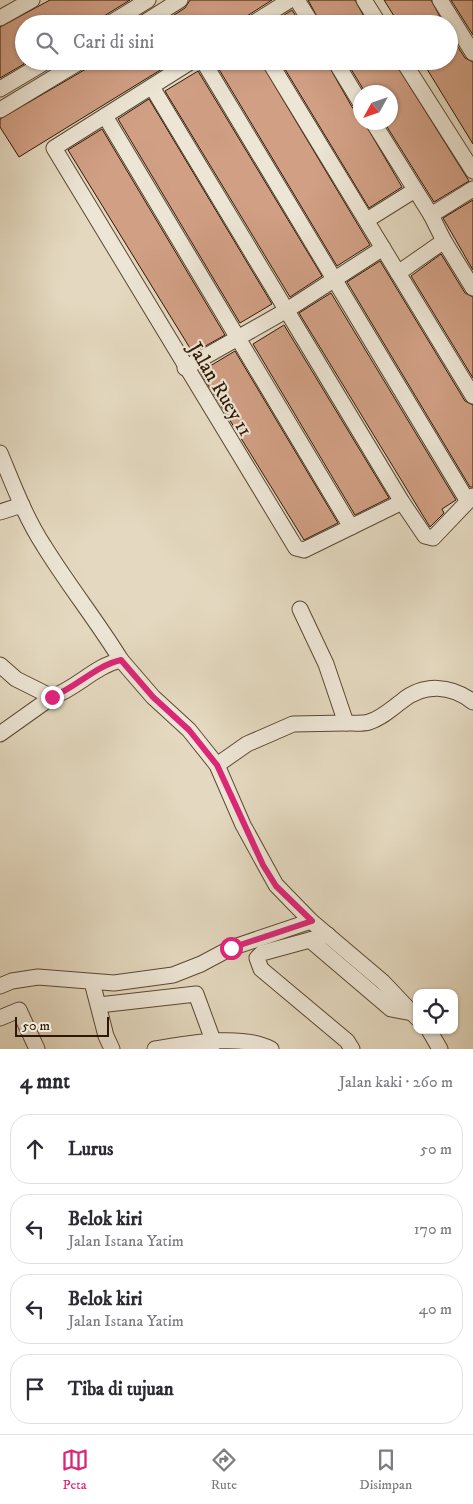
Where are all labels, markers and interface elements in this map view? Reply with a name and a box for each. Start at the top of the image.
search box [15,15,458,70]
icon: search [33,29,61,57]
text: Cari di sini [73,31,154,54]
north arrow [353,85,398,130]
street label: Jalan Ruey 11 [181,337,257,441]
route end [41,686,64,709]
route start [220,937,243,960]
map controls [413,989,458,1034]
button: locate [413,989,458,1034]
scale bar [15,1014,109,1037]
text: 50 m [22,1017,50,1035]
text: 4 mnt [20,1069,70,1095]
text: Jalan kaki · 260 m [339,1072,453,1092]
icon: ahead [21,1135,49,1163]
text: Lurus [68,1138,113,1161]
text: 50 m [420,1139,452,1159]
text: Belok kiri [68,1208,142,1231]
icon: left [21,1215,49,1243]
text: 170 m [414,1219,452,1239]
text: Jalan Istana Yatim [68,1231,184,1251]
text: Belok kiri [68,1288,142,1311]
icon: left [21,1295,49,1323]
text: 40 m [419,1299,452,1319]
text: Jalan Istana Yatim [68,1311,184,1331]
icon: arrive [21,1375,49,1403]
text: Tiba di tujuan [68,1378,174,1401]
tab: Peta [61,1446,89,1494]
tab: Rute [210,1446,238,1494]
tab: Disimpan [359,1446,412,1494]

